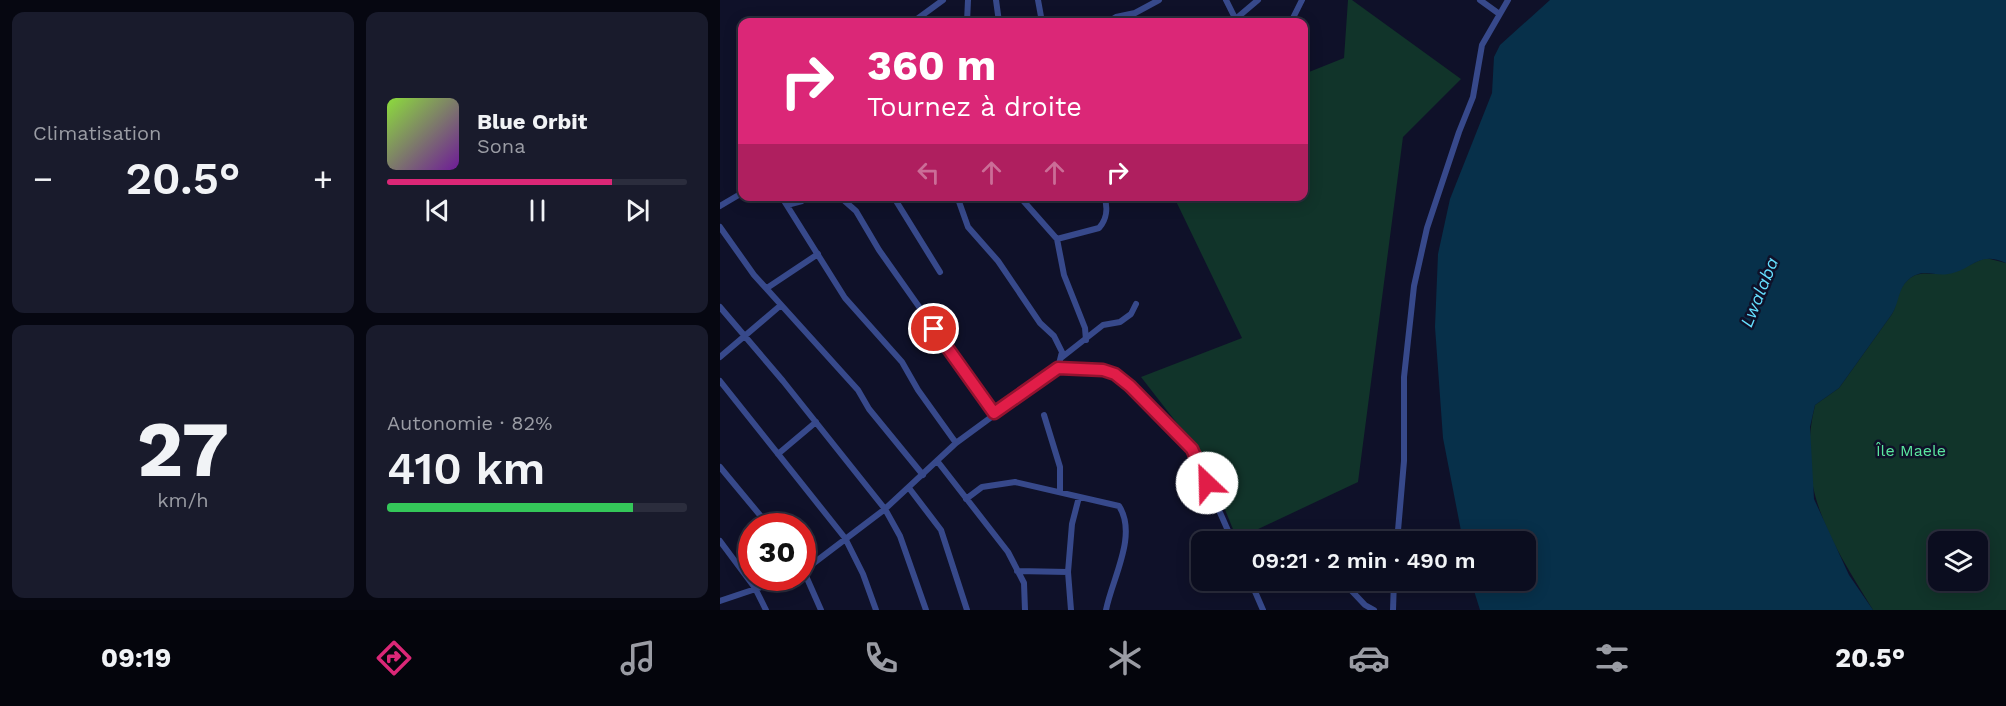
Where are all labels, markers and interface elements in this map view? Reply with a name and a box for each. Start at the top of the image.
text: 360 m [867,41,996,90]
icon: right [768,42,846,120]
text: Tournez à droite [867,91,1082,123]
text: Blue Orbit [477,109,587,134]
text: Climatisation [33,121,161,145]
text: Sona [477,134,526,158]
text: 20.5° [125,152,241,205]
icon: left [912,156,945,189]
icon: ahead [975,156,1008,189]
icon: ahead [1038,156,1071,189]
icon: right [1101,156,1134,189]
text: − [33,159,53,198]
text: + [313,159,333,198]
icon: previous [421,194,454,227]
icon: pause [521,194,554,227]
icon: next [621,194,654,227]
water label: Lwalaba [1736,254,1782,330]
pin [908,303,959,354]
icon: arrive [917,312,950,345]
text: 27 [137,403,229,495]
text: Autonomie · 82% [387,411,552,435]
park label: Île Maele [1875,441,1946,460]
text: 410 km [387,442,545,495]
position arrow [1175,451,1239,515]
text: km/h [157,488,209,512]
speed limit sign: 30 [738,513,816,591]
map controls [1928,531,1988,591]
button: layers [1928,531,1988,591]
text: 09:21 · 2 min · 490 m [1252,548,1475,573]
icon: directions [373,637,415,679]
icon: music [617,637,659,679]
icon: phone [860,637,902,679]
icon: climate [1104,637,1146,679]
icon: car [1348,637,1390,679]
icon: filters [1591,637,1633,679]
text: 09:19 [101,642,171,674]
text: 20.5° [1835,642,1905,674]

